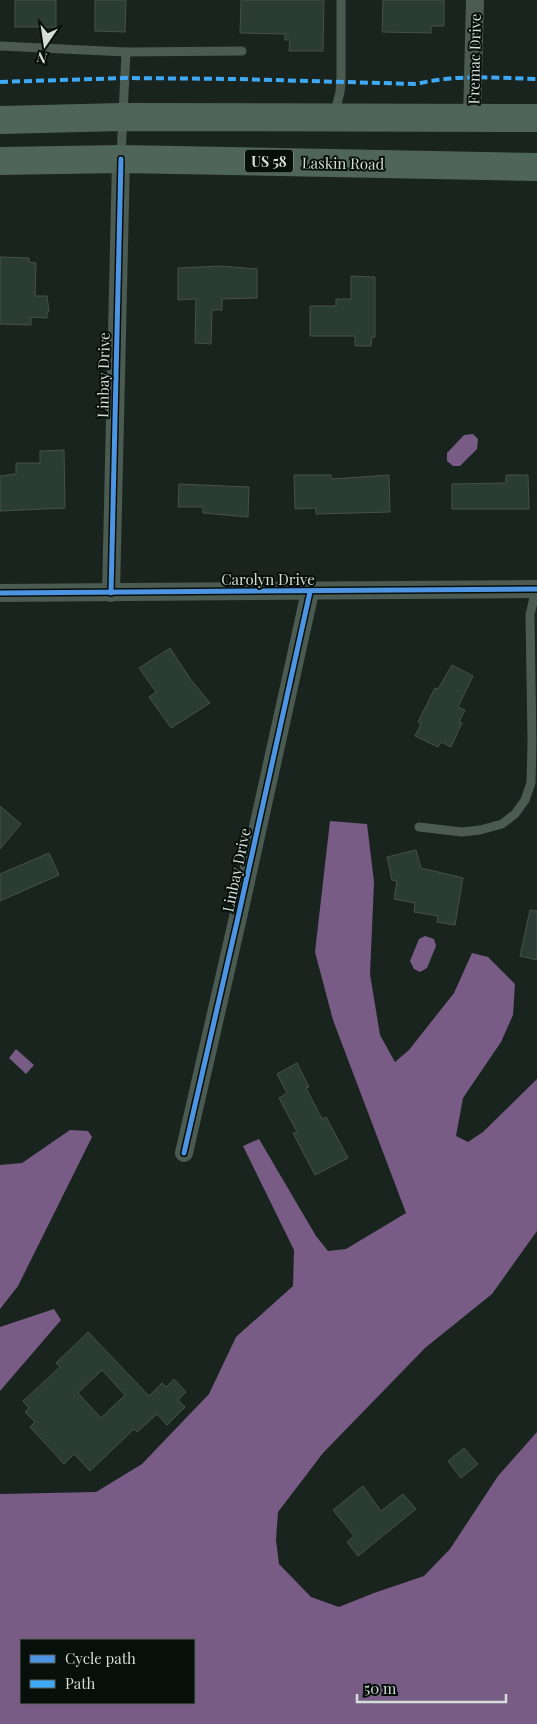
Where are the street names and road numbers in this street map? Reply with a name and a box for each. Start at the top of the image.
street label: Fremac Drive [463,13,485,105]
road number: US 58 [245,150,293,172]
street label: Laskin Road [302,152,385,174]
street label: Linbay Drive [92,332,114,418]
street label: Carolyn Drive [221,569,315,589]
street label: Linbay Drive [217,826,255,914]

